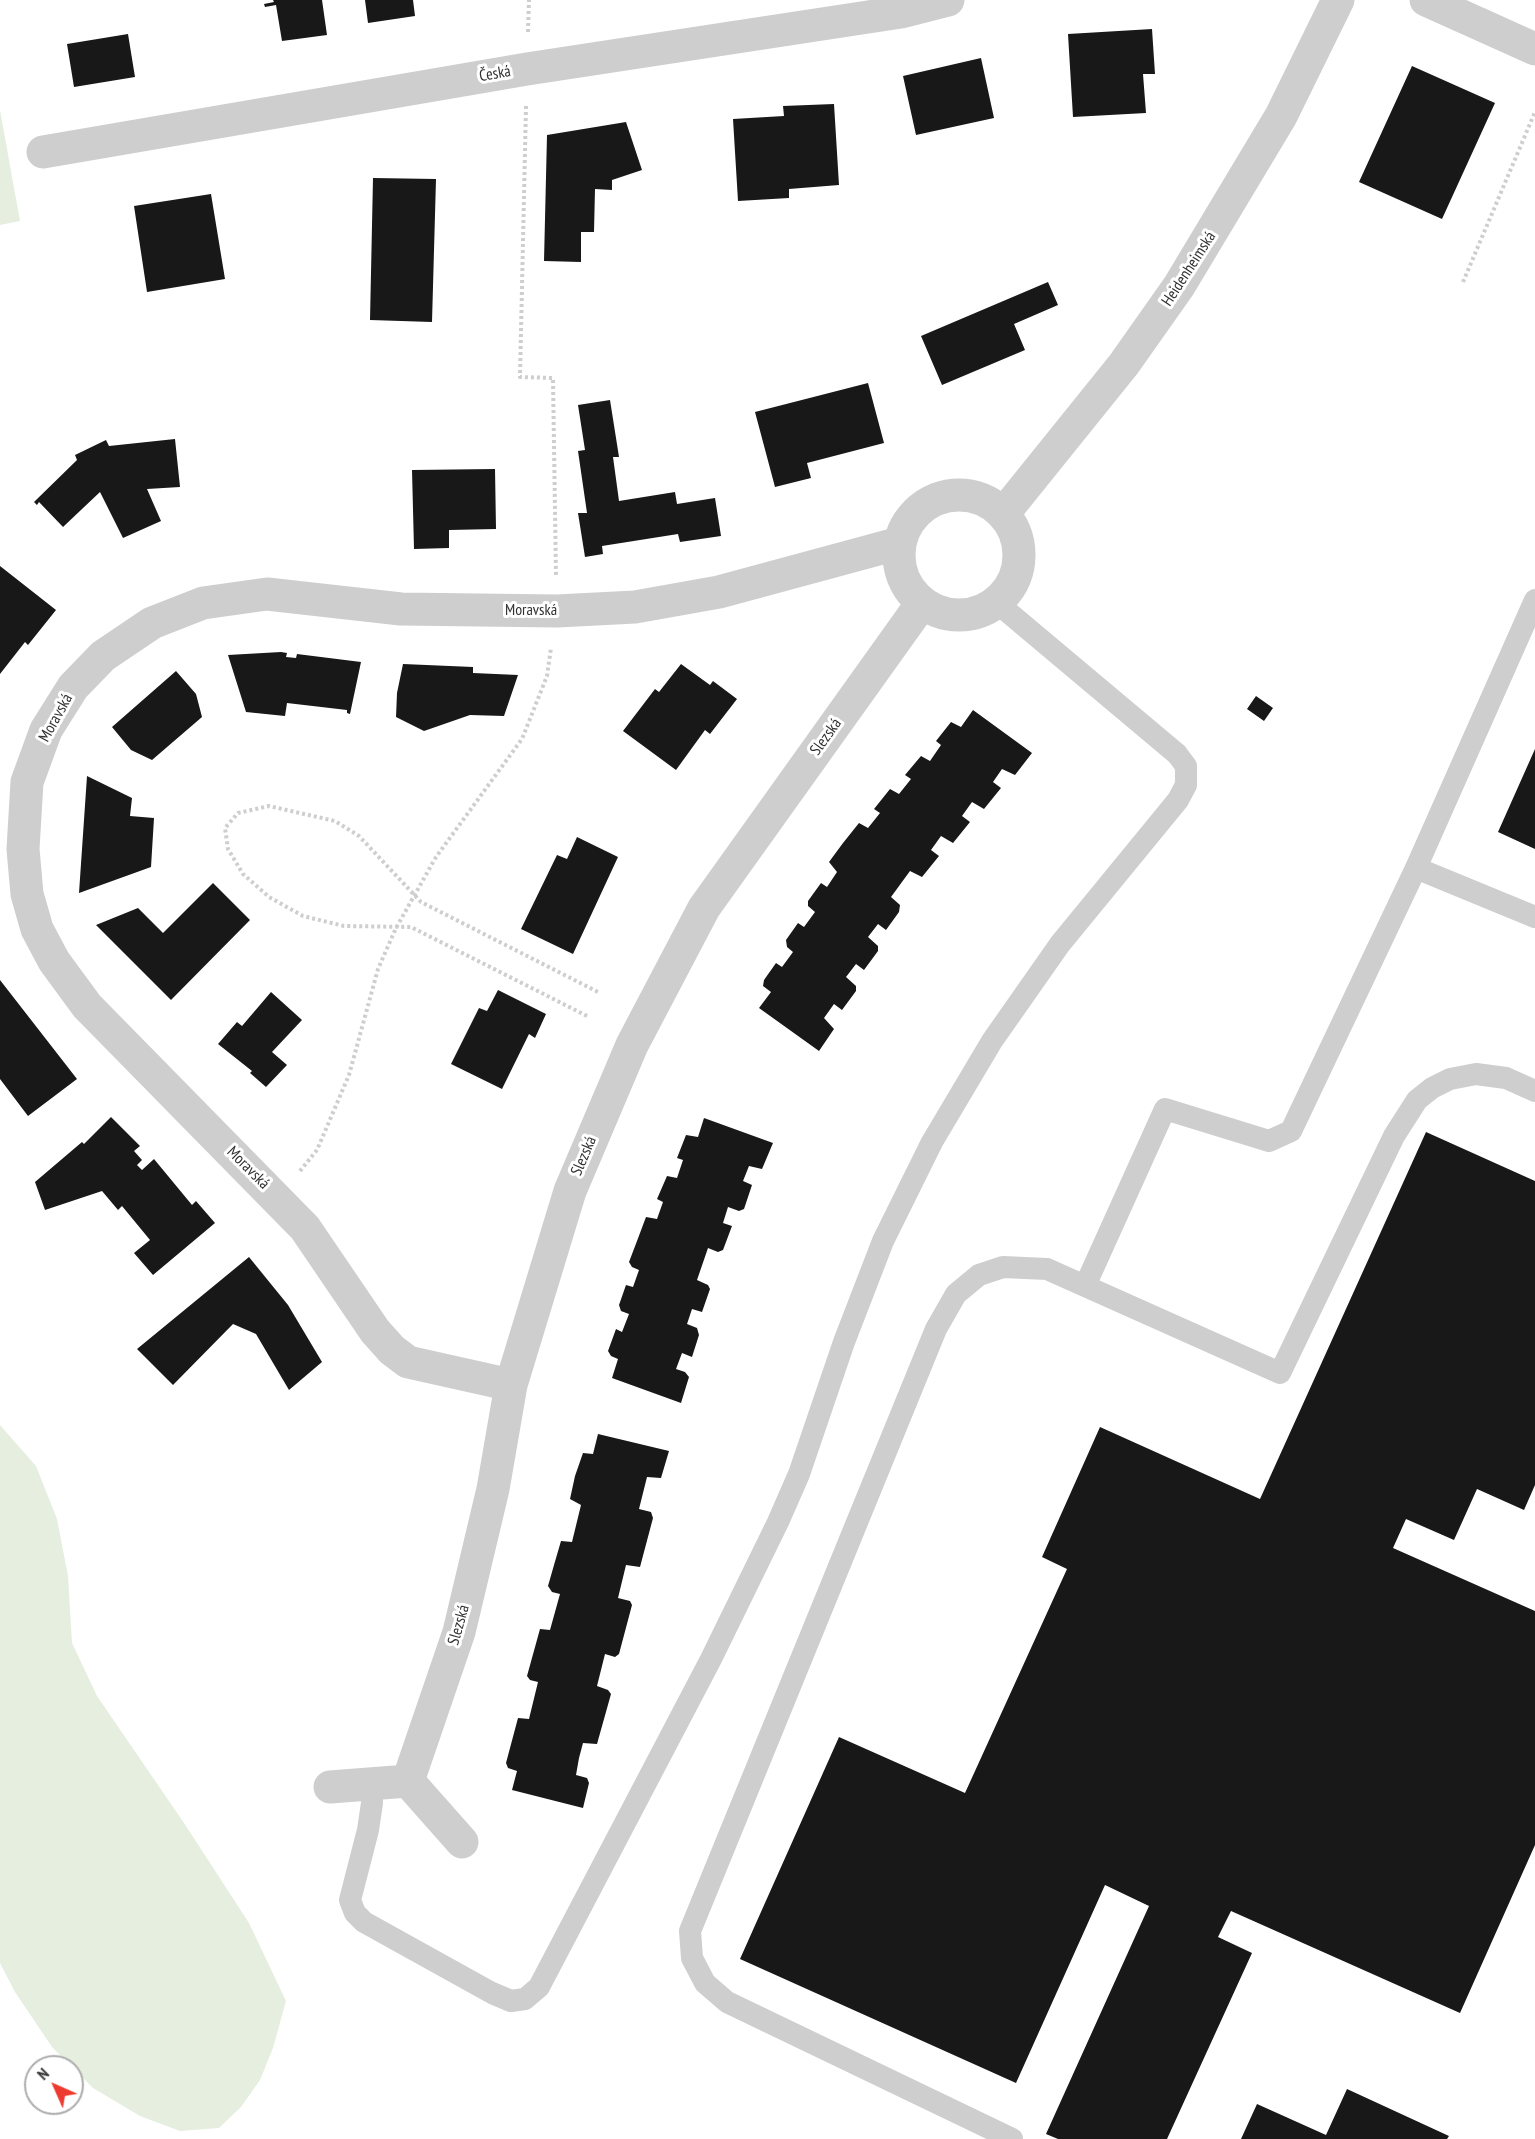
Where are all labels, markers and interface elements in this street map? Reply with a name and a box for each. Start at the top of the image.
street label: Česká [478,62,512,86]
street label: Heidenheimská [1158,228,1220,310]
street label: Moravská [505,600,557,620]
street label: Moravská [35,691,77,745]
street label: Slezská [806,715,846,759]
street label: Slezská [567,1133,601,1179]
street label: Moravská [223,1143,273,1193]
street label: Slezská [444,1603,474,1647]
north arrow [24,2055,84,2115]
text: N [33,2064,53,2084]

